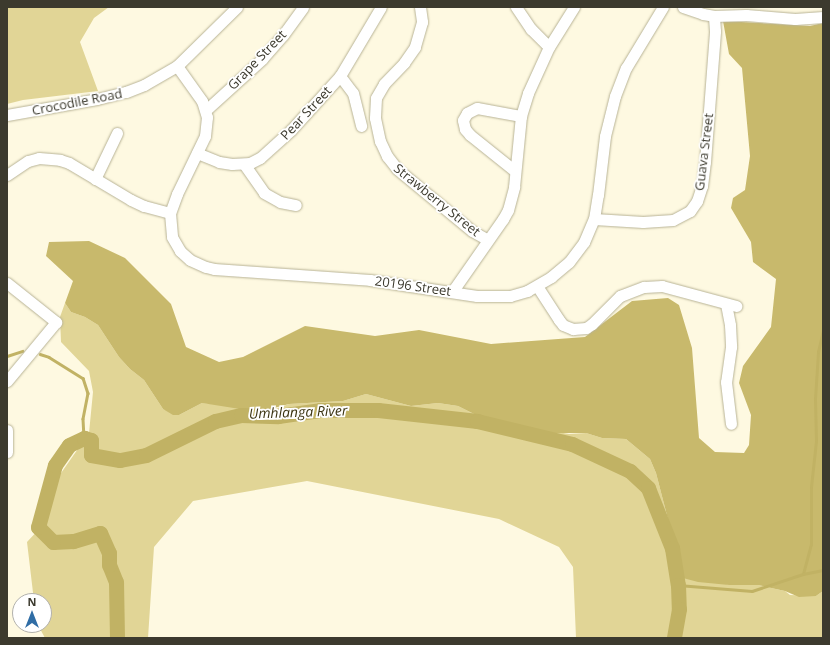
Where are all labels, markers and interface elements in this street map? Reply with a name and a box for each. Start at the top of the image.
street label: Grape Street [225,27,289,93]
street label: Pear Street [277,83,335,143]
street label: Crocodile Road [31,86,123,118]
street label: Guava Street [692,112,716,192]
street label: Strawberry Street [391,160,483,240]
street label: 20196 Street [374,273,452,299]
water label: Umhlanga River [248,402,348,422]
north arrow [12,593,52,633]
text: N [28,594,36,609]

